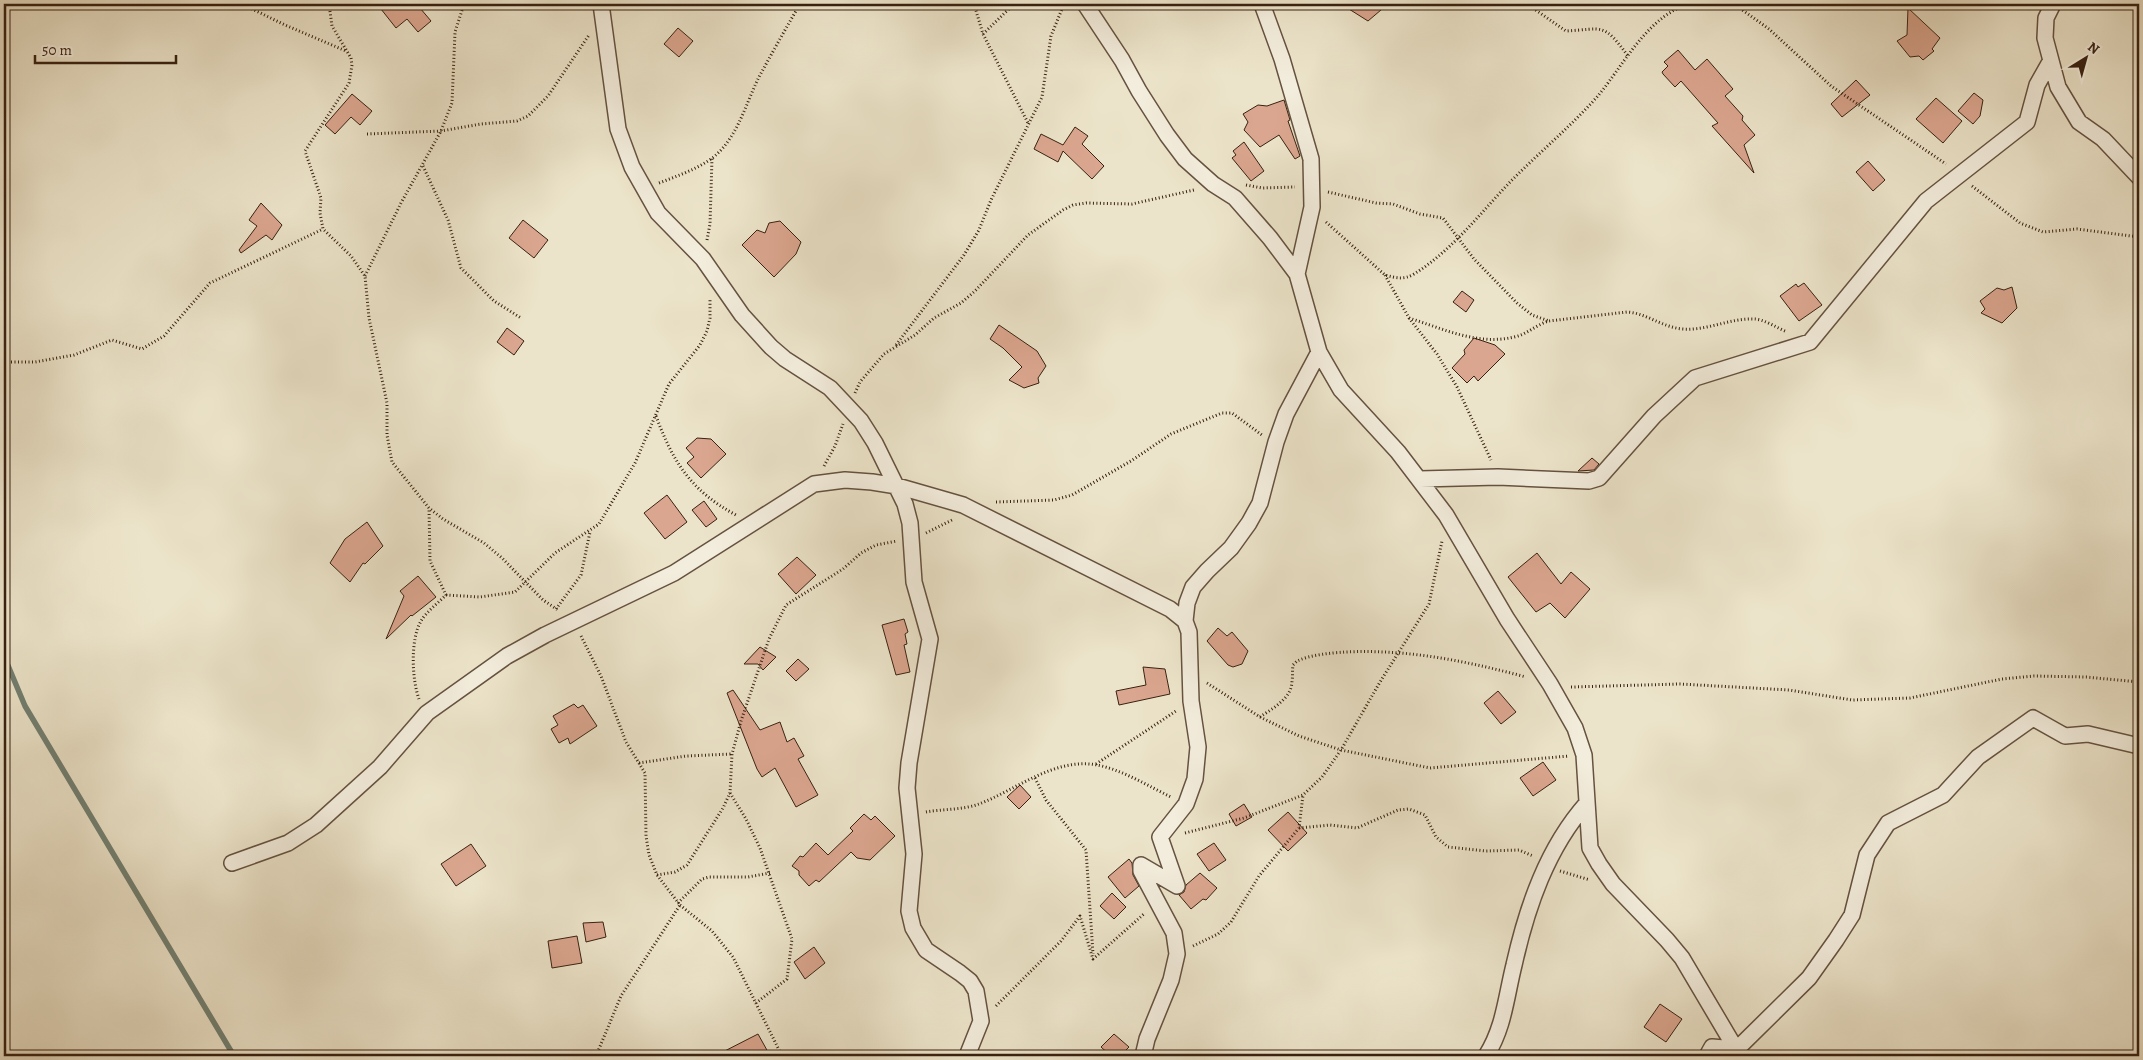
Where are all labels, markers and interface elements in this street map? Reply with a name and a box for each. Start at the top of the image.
scale bar [35,32,176,64]
north arrow [2060,32,2110,82]
text: N [2084,37,2103,59]
text: 50 m [42,40,72,60]

